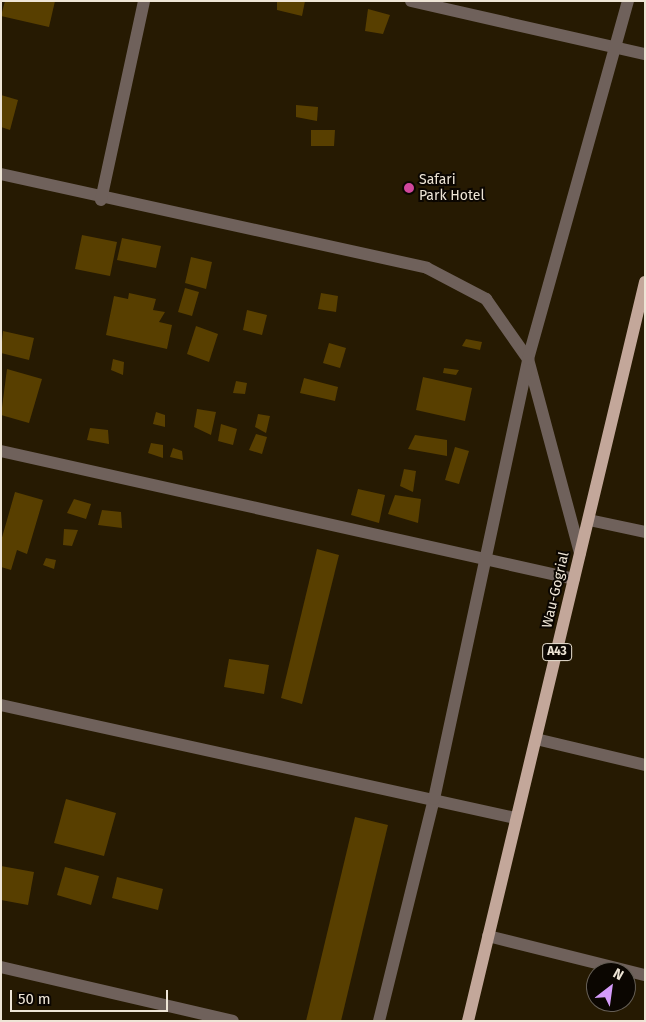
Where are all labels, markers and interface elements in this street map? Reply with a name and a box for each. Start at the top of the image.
place label: Safari Park Hotel [419,172,485,204]
marker: Safari Park Hotel [403,182,415,194]
street label: Wau-Gogrial [539,550,573,630]
road number: A43 [542,642,572,662]
north arrow [586,962,636,1012]
text: N [610,965,627,984]
scale bar [12,980,170,1012]
text: 50 m [18,990,51,1008]

